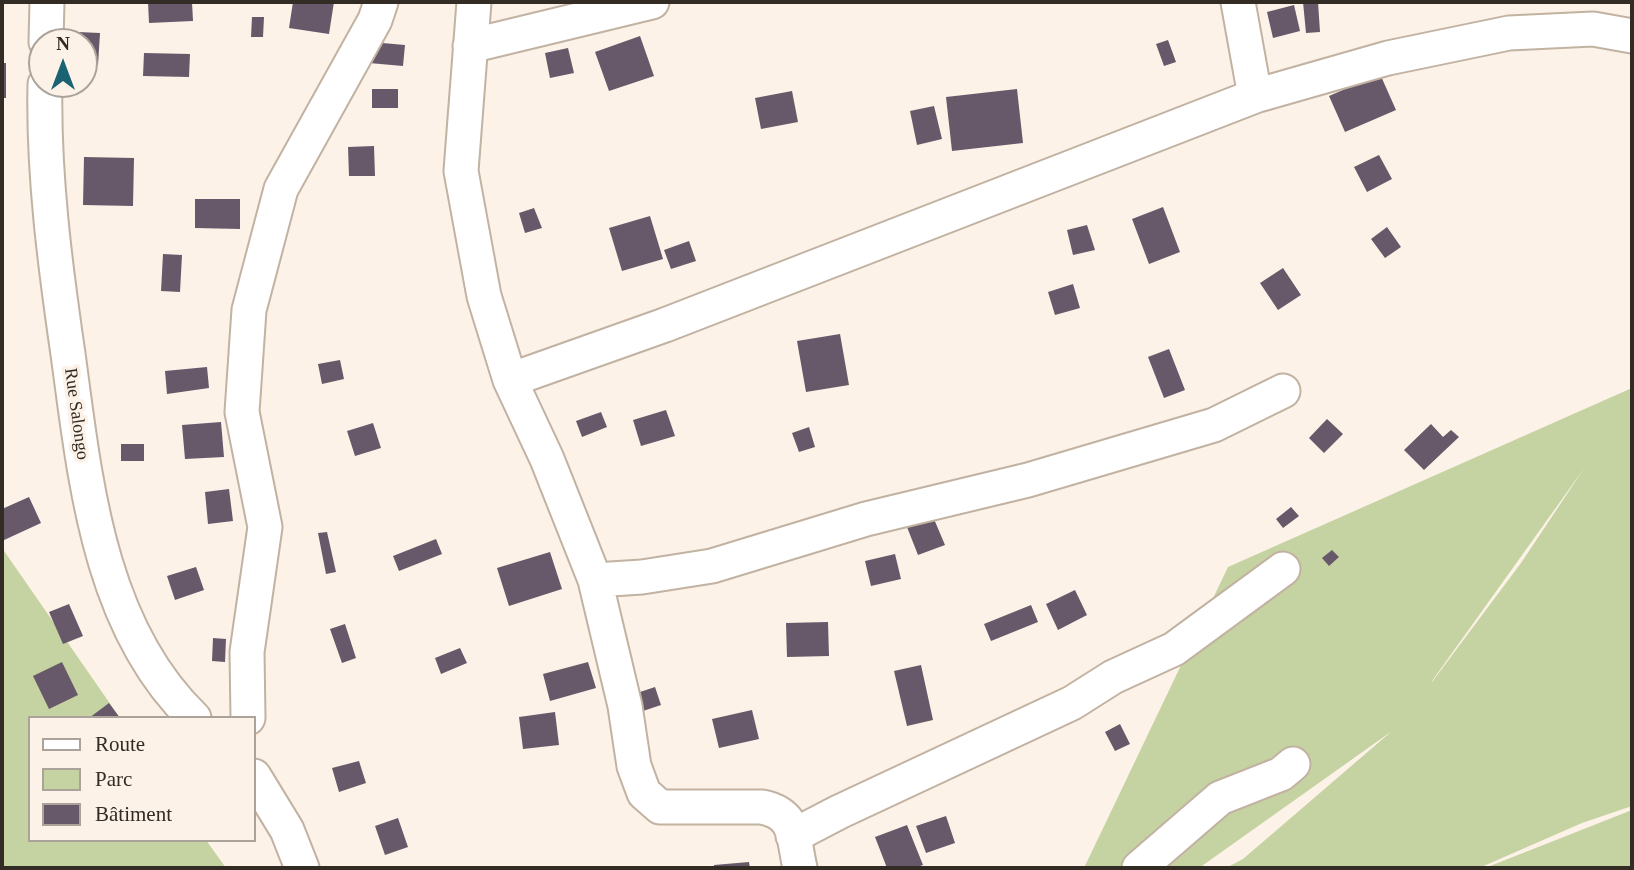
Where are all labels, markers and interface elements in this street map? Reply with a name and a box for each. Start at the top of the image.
north arrow [28,28,98,98]
text: N [56,33,70,54]
street label: Rue Salongo [59,367,93,461]
legend [28,716,256,842]
text: Route [95,732,145,756]
text: Parc [95,767,132,791]
text: Bâtiment [95,802,172,826]

